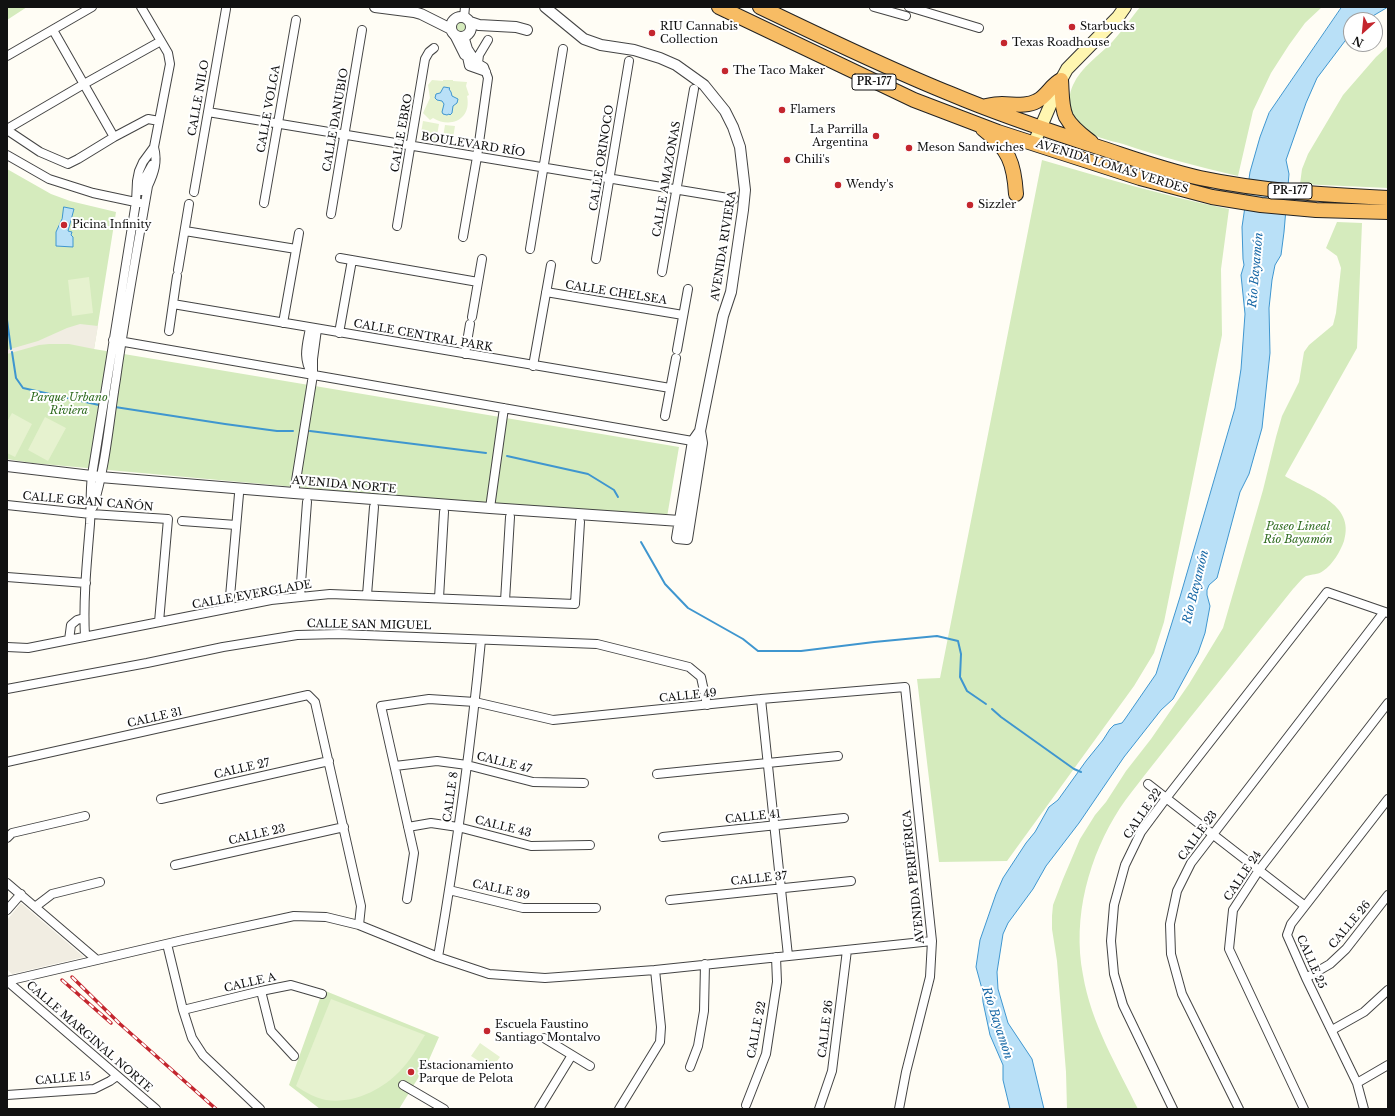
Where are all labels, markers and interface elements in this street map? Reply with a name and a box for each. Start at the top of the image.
north arrow [1343,12,1383,52]
place label: RIU Cannabis Collection [660,20,738,46]
place label: Starbucks [1080,20,1135,34]
marker: Starbucks [1067,22,1077,32]
marker: RIU Cannabis Collection [647,28,657,38]
text: N [1350,33,1366,50]
place label: Texas Roadhouse [1012,36,1110,50]
marker: Texas Roadhouse [999,38,1009,48]
street label: CALLE NILO [186,59,212,137]
street label: CALLE VOLGA [255,64,283,154]
place label: The Taco Maker [733,64,825,78]
marker: The Taco Maker [720,66,730,76]
street label: CALLE DANUBIO [320,67,352,173]
road number: PR-177 [852,74,896,90]
street label: CALLE EBRO [389,93,415,173]
place label: Flamers [790,103,835,117]
street label: CALLE ORINOCO [587,104,617,212]
marker: Flamers [777,105,787,115]
street label: CALLE AMAZONAS [650,120,684,238]
place label: La Parrilla Argentina [810,123,868,149]
street label: BOULEVARD RÍO [420,130,526,160]
marker: La Parrilla Argentina [871,131,881,141]
street label: AVENIDA LOMAS VERDES [1034,137,1190,197]
place label: Meson Sandwiches [917,141,1024,155]
marker: Meson Sandwiches [904,143,914,153]
place label: Chili's [795,153,830,167]
marker: Chili's [782,155,792,165]
place label: Wendy's [846,178,894,192]
marker: Wendy's [833,180,843,190]
road number: PR-177 [1268,183,1312,199]
street label: AVENIDA RIVIERA [709,190,739,302]
place label: Sizzler [978,198,1016,212]
marker: Sizzler [965,200,975,210]
place label: Picina Infinity [72,218,152,232]
marker: Picina Infinity [59,220,69,230]
water label: Río Bayamón [1246,232,1266,308]
street label: CALLE CHELSEA [564,278,668,308]
street label: CALLE CENTRAL PARK [352,317,494,355]
park label: Parque Urbano Riviera [30,391,108,417]
street label: AVENIDA NORTE [291,474,397,496]
street label: CALLE GRAN CAÑÓN [22,490,154,514]
park label: Paseo Lineal Río Bayamón [1263,520,1333,546]
water label: Río Bayamón [1180,549,1212,625]
street label: CALLE EVERGLADE [191,578,313,612]
street label: CALLE SAN MIGUEL [307,617,431,633]
street label: CALLE 49 [658,686,718,706]
street label: CALLE 31 [126,705,184,731]
street label: CALLE 47 [475,750,533,776]
street label: CALLE 27 [213,756,271,782]
street label: CALLE 8 [441,771,461,823]
street label: CALLE 22 [1121,786,1165,842]
street label: CALLE 41 [725,808,781,826]
street label: AVENIDA PERIFÉRICA [900,809,928,945]
street label: CALLE 23 [1176,809,1220,863]
street label: CALLE 43 [473,814,533,840]
street label: CALLE 23 [227,822,287,848]
street label: CALLE 24 [1221,848,1265,904]
street label: CALLE 37 [730,869,788,889]
street label: CALLE 39 [471,877,531,903]
street label: CALLE 26 [1326,898,1374,952]
street label: CALLE 25 [1293,933,1329,991]
street label: CALLE A [223,971,277,995]
street label: CALLE MARGINAL NORTE [23,979,155,1095]
water label: Río Bayamón [978,985,1016,1061]
street label: CALLE 26 [816,999,836,1059]
street label: CALLE 22 [745,1000,769,1060]
place label: Escuela Faustino Santiago Montalvo [495,1018,601,1044]
marker: Escuela Faustino Santiago Montalvo [482,1026,492,1036]
place label: Estacionamiento Parque de Pelota [419,1059,514,1085]
marker: Estacionamiento Parque de Pelota [406,1067,416,1077]
street label: CALLE 15 [35,1070,91,1088]

